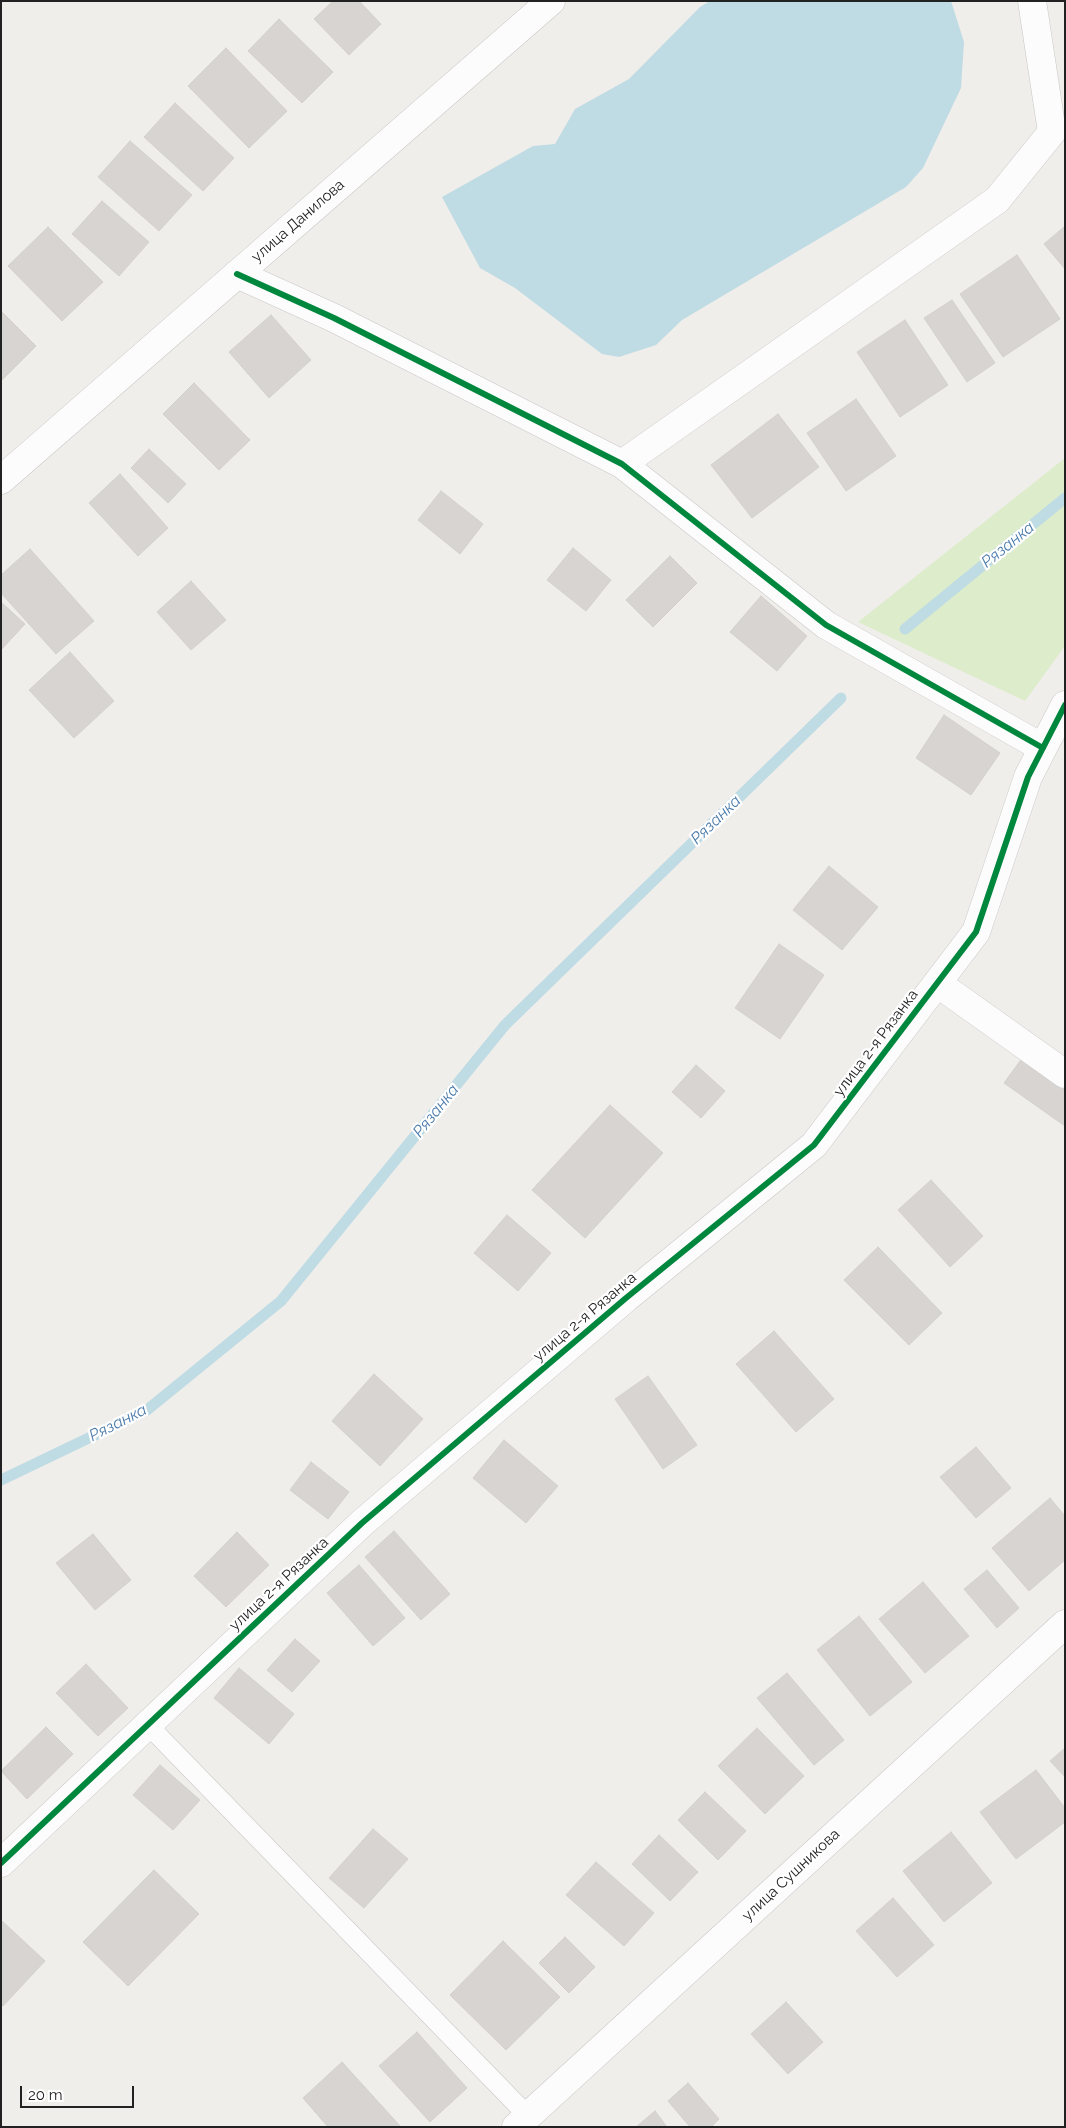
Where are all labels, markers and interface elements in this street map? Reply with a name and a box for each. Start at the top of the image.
street label: улица Данилова [248,176,348,266]
water label: Рязанка [978,518,1038,572]
water label: Рязанка [687,791,745,849]
street label: улица 2-я Рязанка [830,986,922,1100]
water label: Рязанка [409,1081,463,1141]
street label: улица 2-я Рязанка [530,1269,640,1365]
water label: Рязанка [86,1400,150,1446]
street label: улица 2-я Рязанка [226,1534,332,1634]
street label: улица Сушникова [738,1825,844,1925]
scale bar [22,2076,136,2108]
text: 20 m [28,2086,63,2104]

